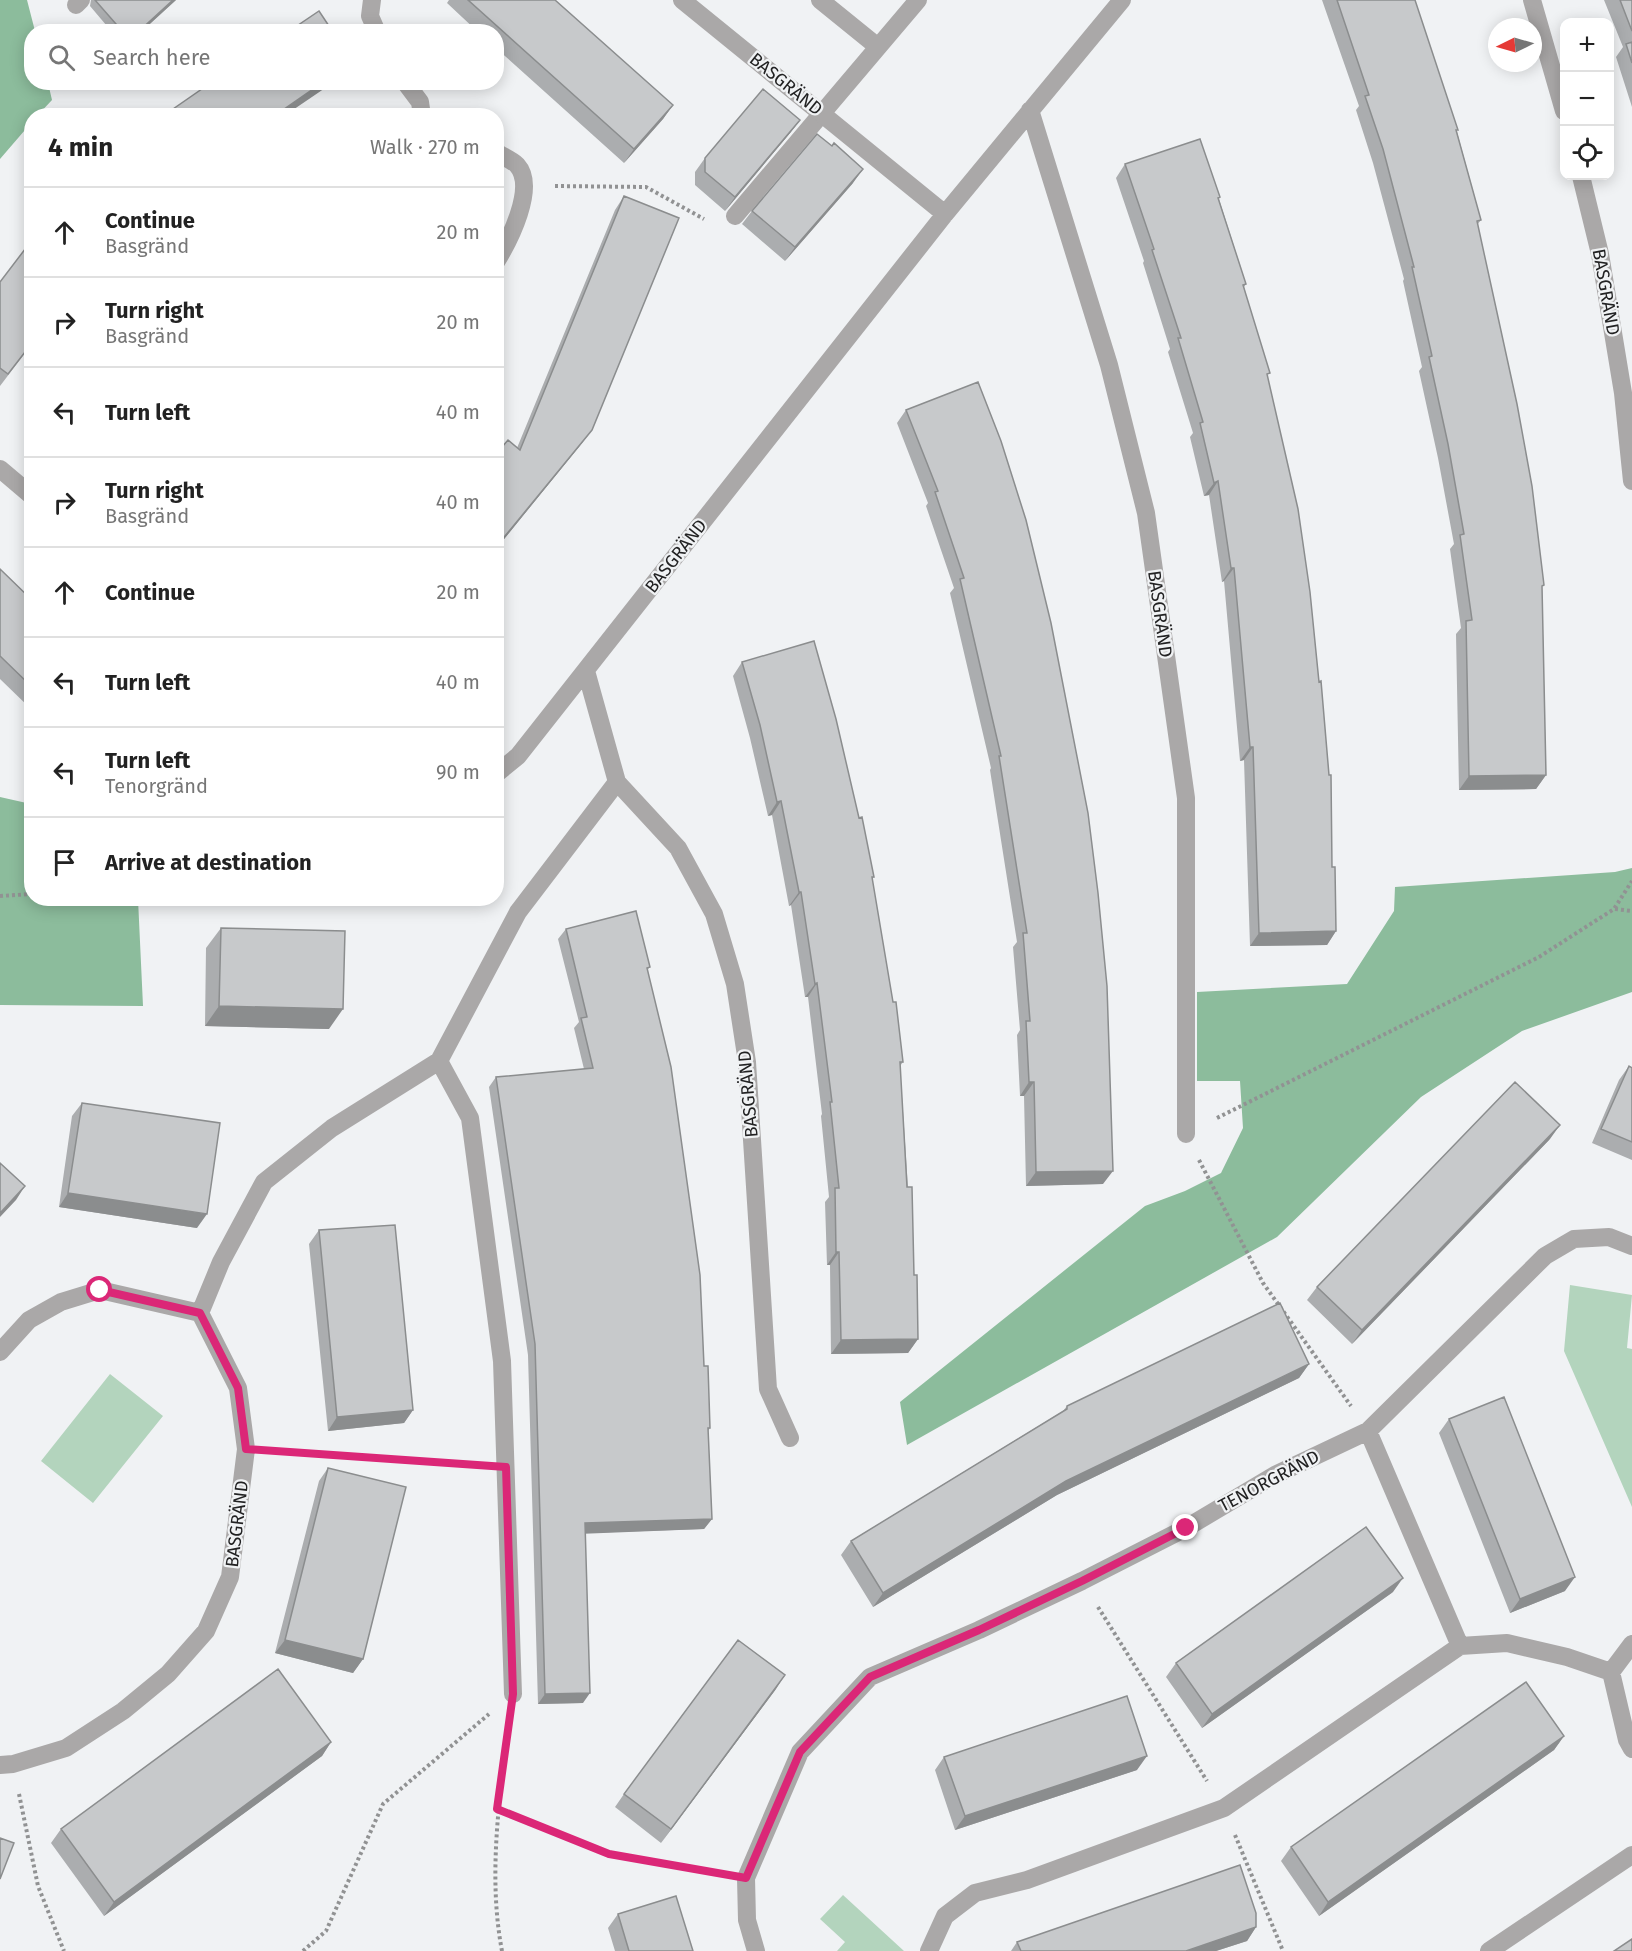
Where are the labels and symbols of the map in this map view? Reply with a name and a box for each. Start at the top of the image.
north arrow [1488,18,1542,72]
street label: BASGRÄND [745,48,827,120]
street label: BASGRÄND [1588,247,1624,337]
street label: BASGRÄND [640,515,712,597]
street label: BASGRÄND [1143,569,1177,659]
street label: BASGRÄND [733,1049,763,1139]
route start [86,1276,112,1302]
street label: TENORGRÄND [1215,1445,1323,1517]
street label: BASGRÄND [221,1479,253,1569]
route end [1172,1514,1198,1540]

